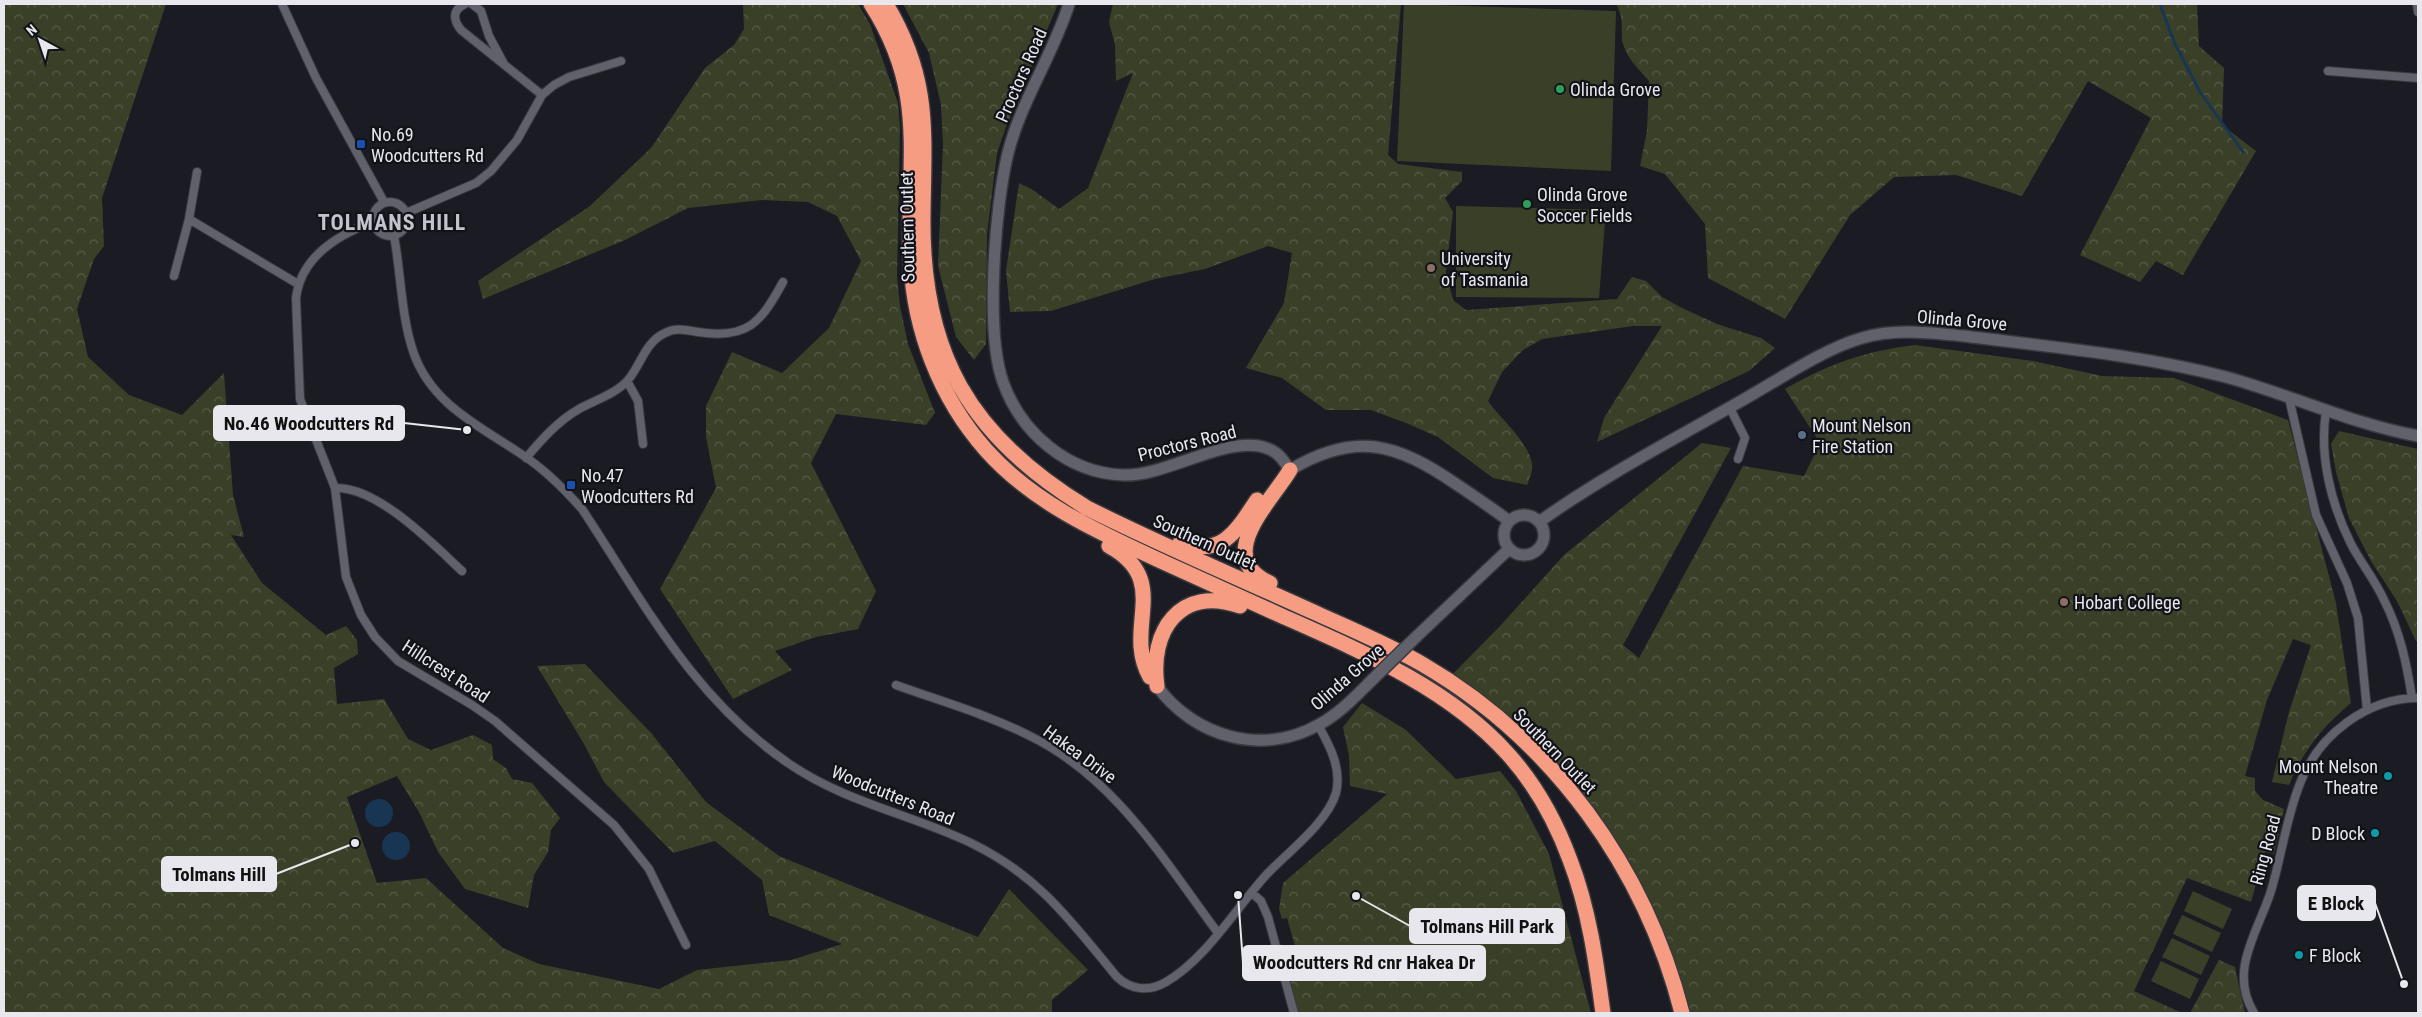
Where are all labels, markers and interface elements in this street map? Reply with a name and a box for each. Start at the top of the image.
north arrow [15,15,65,65]
text: N [23,21,40,39]
street label: Proctors Road [991,25,1051,125]
place label: Olinda Grove [1570,79,1660,100]
marker: Olinda Grove [1554,83,1566,95]
place label: No.69 Woodcutters Rd [371,124,484,166]
marker: No.69 Woodcutters Rd [355,138,367,150]
street label: Southern Outlet [896,172,918,282]
place label: Olinda Grove Soccer Fields [1537,184,1633,226]
marker: Olinda Grove Soccer Fields [1521,198,1533,210]
district label: TOLMANS HILL [318,210,466,235]
place label: University of Tasmania [1441,248,1528,290]
marker: University of Tasmania [1425,262,1437,274]
street label: Olinda Grove [1916,306,2008,334]
callout: No.46 Woodcutters Rd [214,406,404,440]
text: No.46 Woodcutters Rd [224,412,394,435]
place label: Mount Nelson Fire Station [1812,415,1911,457]
street label: Proctors Road [1136,421,1238,465]
marker: Mount Nelson Fire Station [1796,429,1808,441]
place label: No.47 Woodcutters Rd [581,465,694,507]
marker: No.47 Woodcutters Rd [565,479,577,491]
street label: Southern Outlet [1150,510,1260,574]
place label: Hobart College [2074,592,2180,613]
marker: Hobart College [2058,596,2070,608]
street label: Hillcrest Road [399,635,493,707]
street label: Olinda Grove [1306,639,1388,715]
street label: Southern Outlet [1509,704,1601,798]
street label: Hakea Drive [1040,721,1120,787]
place label: Mount Nelson Theatre [2279,756,2378,798]
street label: Woodcutters Road [829,761,957,829]
marker: Mount Nelson Theatre [2382,770,2394,782]
street label: Ring Road [2246,813,2284,887]
place label: D Block [2311,823,2365,844]
marker: D Block [2369,827,2381,839]
callout: Tolmans Hill [162,857,276,891]
text: Tolmans Hill [172,863,266,886]
callout: E Block [2298,886,2375,920]
text: E Block [2308,892,2365,915]
callout: Tolmans Hill Park [1410,909,1564,943]
text: Tolmans Hill Park [1420,915,1555,938]
place label: F Block [2309,945,2361,966]
callout: Woodcutters Rd cnr Hakea Dr [1243,946,1485,980]
marker: F Block [2293,949,2305,961]
text: Woodcutters Rd cnr Hakea Dr [1253,951,1475,974]

